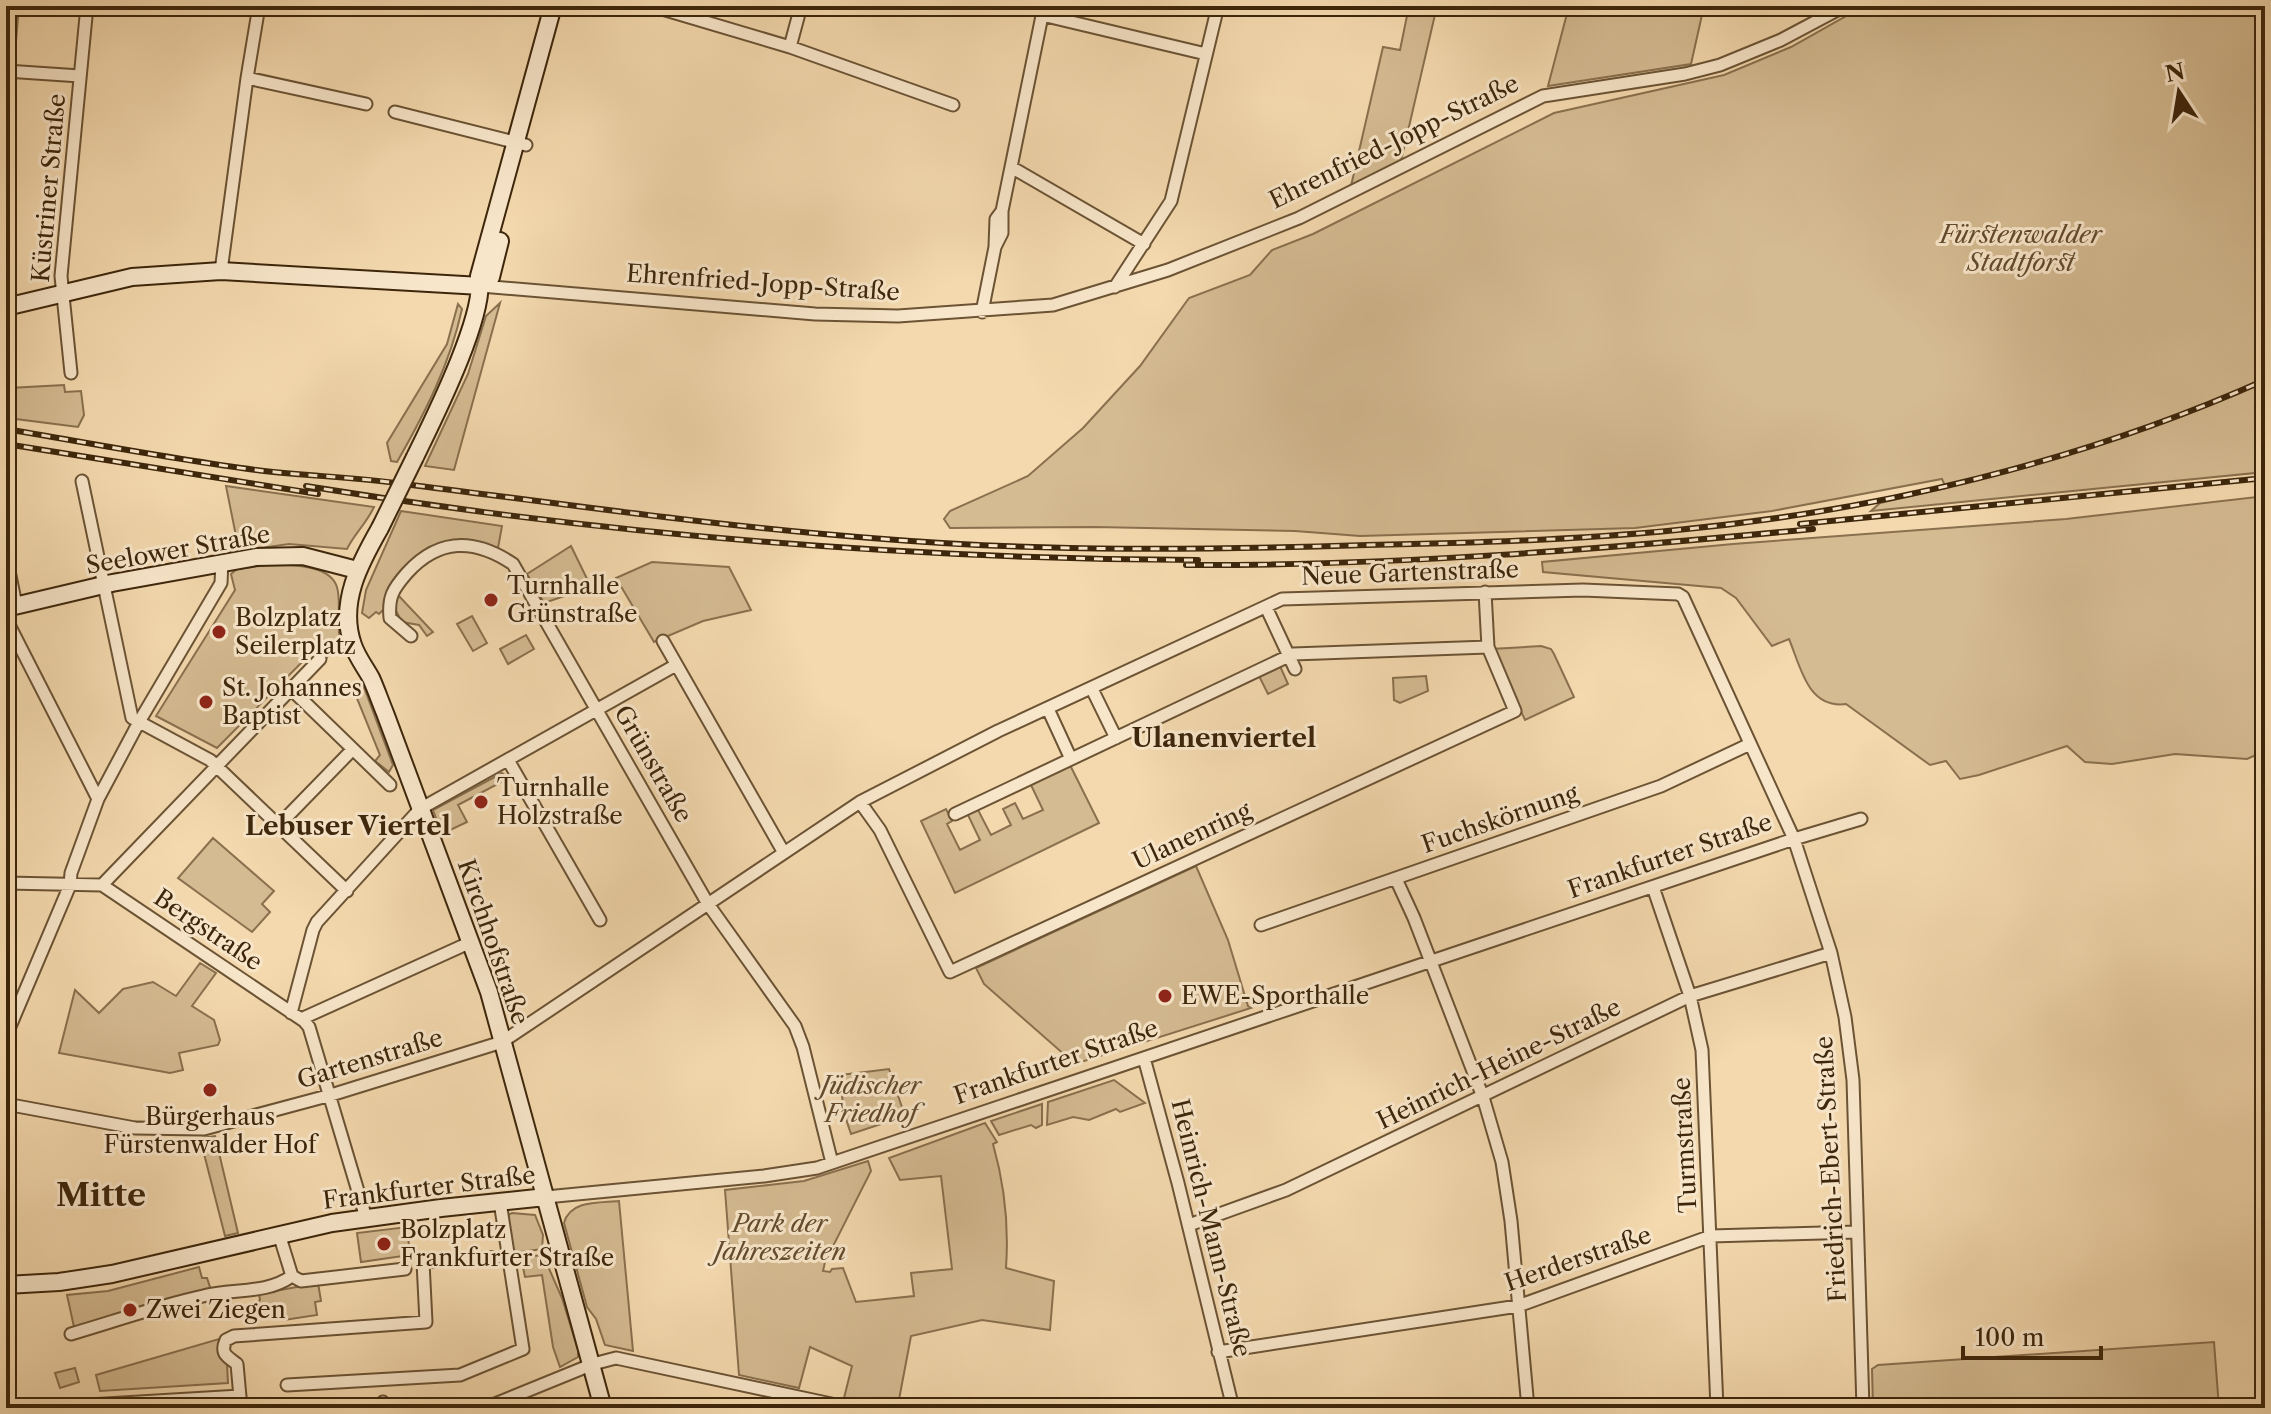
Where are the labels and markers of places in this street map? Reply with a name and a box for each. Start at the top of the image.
place label: Turnhalle Grünstraße [507,571,637,628]
marker: Turnhalle Grünstraße [482,591,500,609]
place label: Bolzplatz Seilerplatz [235,603,356,660]
marker: Bolzplatz Seilerplatz [210,623,228,641]
place label: St. Johannes Baptist [222,673,362,730]
marker: St. Johannes Baptist [197,693,215,711]
place label: Turnhalle Holzstraße [497,773,623,830]
marker: Turnhalle Holzstraße [472,793,490,811]
place label: EWE-Sporthalle [1181,981,1369,1010]
marker: EWE-Sporthalle [1156,987,1174,1005]
marker: Bürgerhaus Fürstenwalder Hof [201,1081,219,1099]
place label: Bürgerhaus Fürstenwalder Hof [104,1102,319,1159]
place label: Bolzplatz Frankfurter Straße [400,1215,614,1272]
marker: Bolzplatz Frankfurter Straße [375,1235,393,1253]
place label: Zwei Ziegen [146,1295,286,1324]
marker: Zwei Ziegen [121,1301,139,1319]

